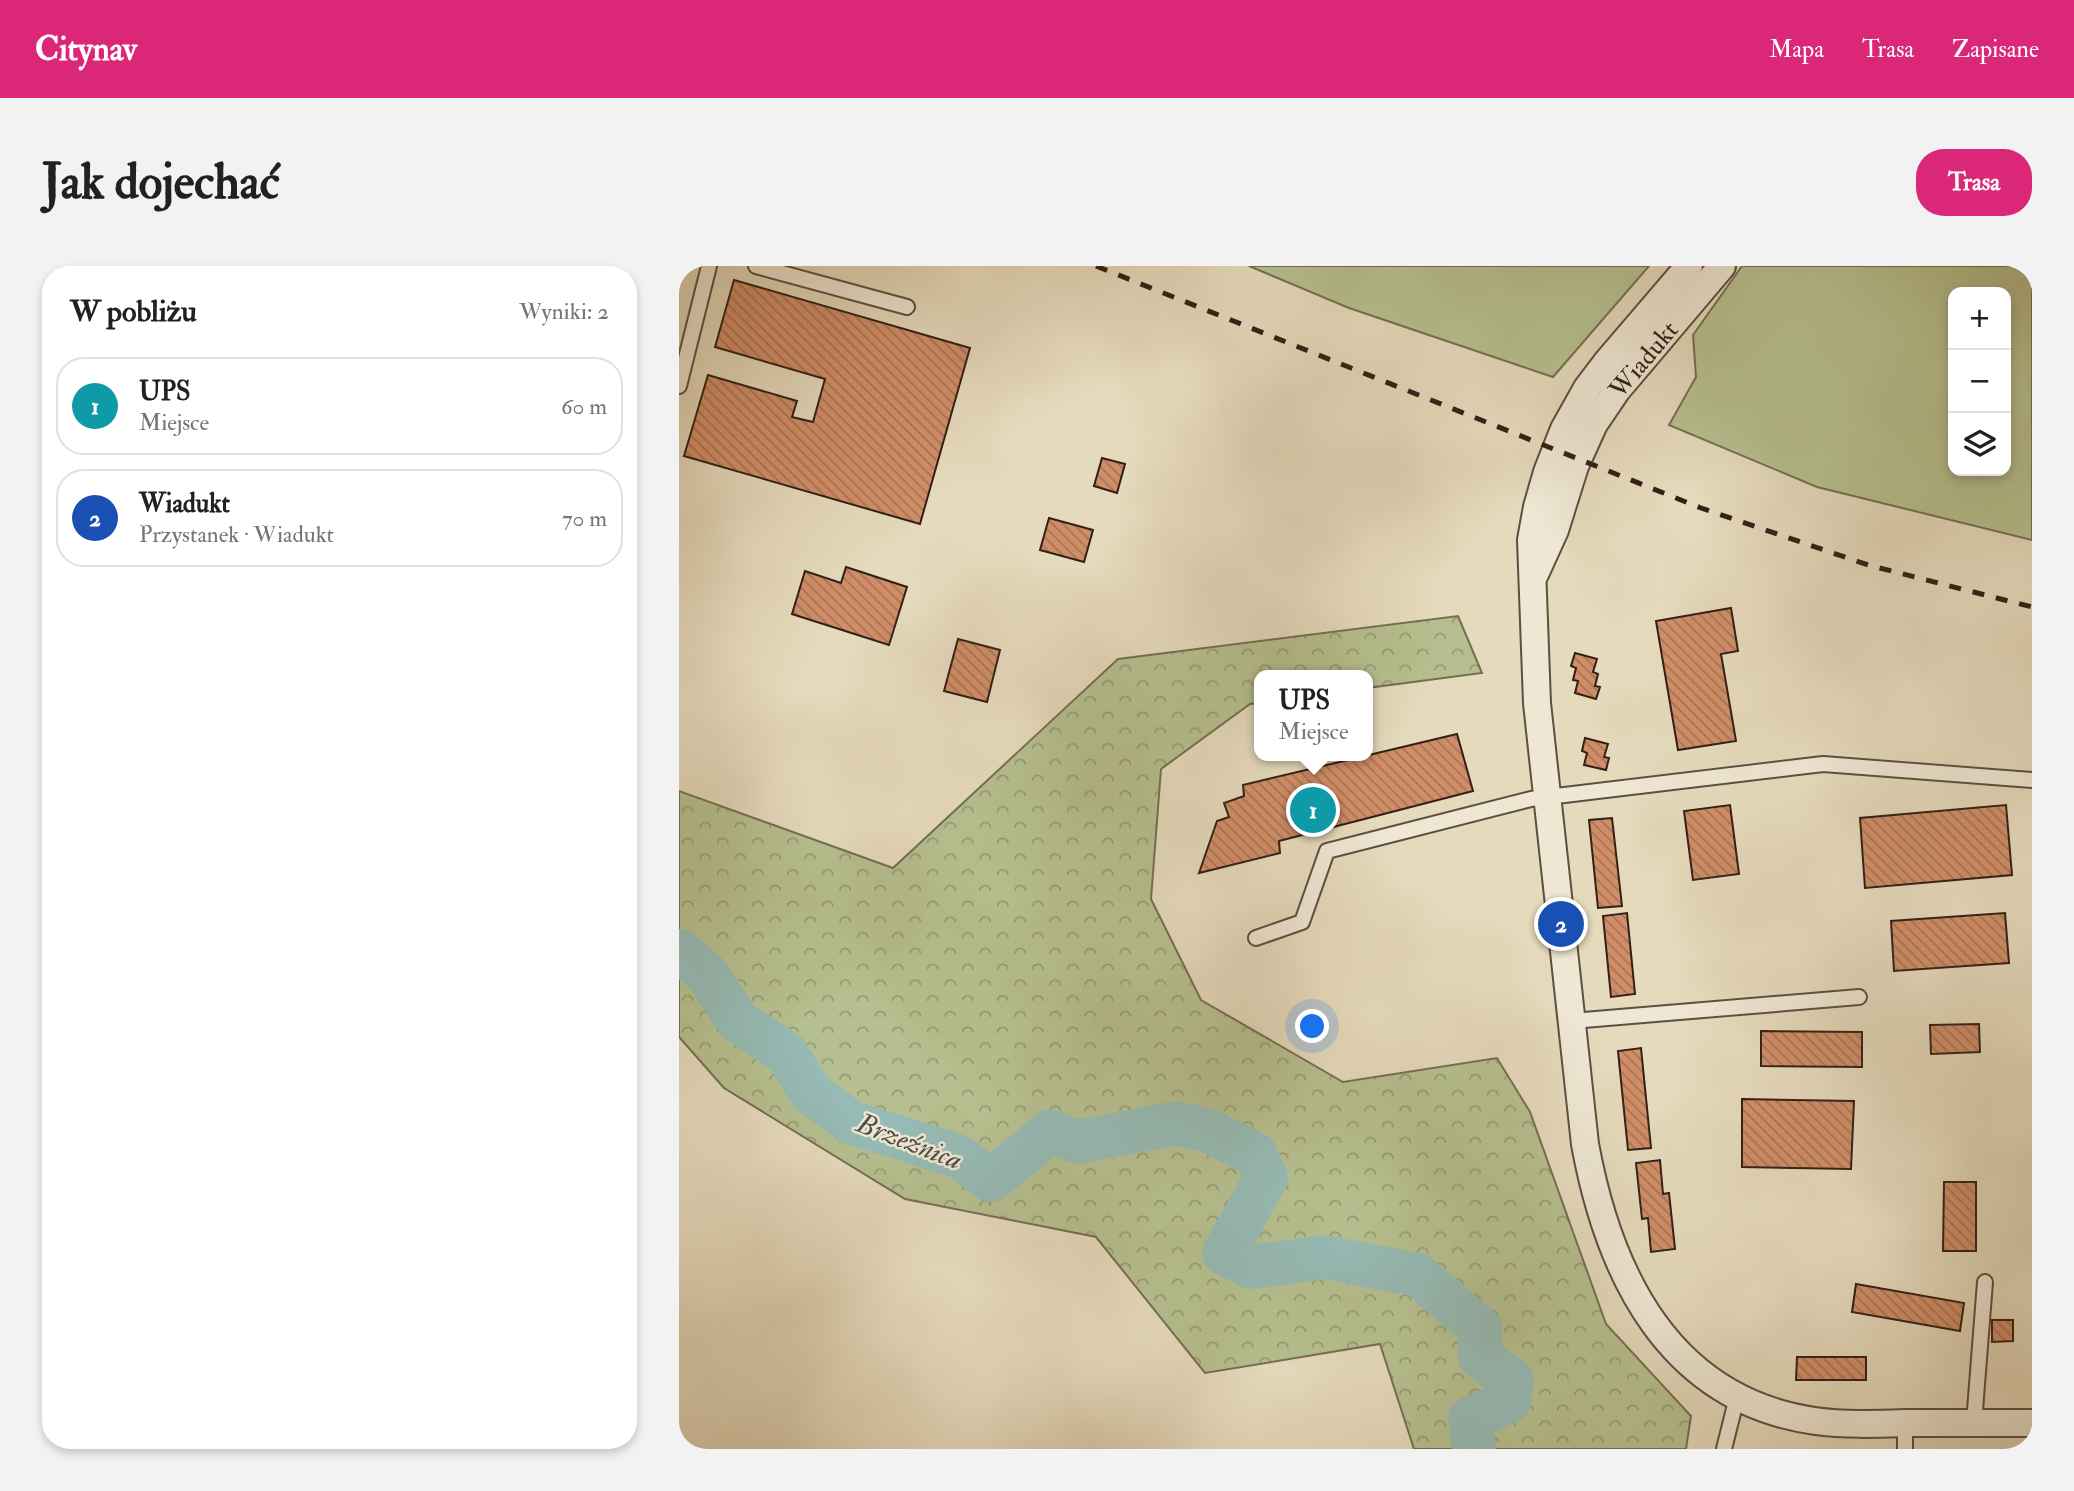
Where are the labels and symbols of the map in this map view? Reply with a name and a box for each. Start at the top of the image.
street label: Wiadukt [1602,315,1685,406]
pin: 1 [1290,784,1336,836]
pin: 2 [1538,898,1584,950]
your location [1295,1009,1329,1043]
water label: Brzeźnica [850,1105,967,1178]

